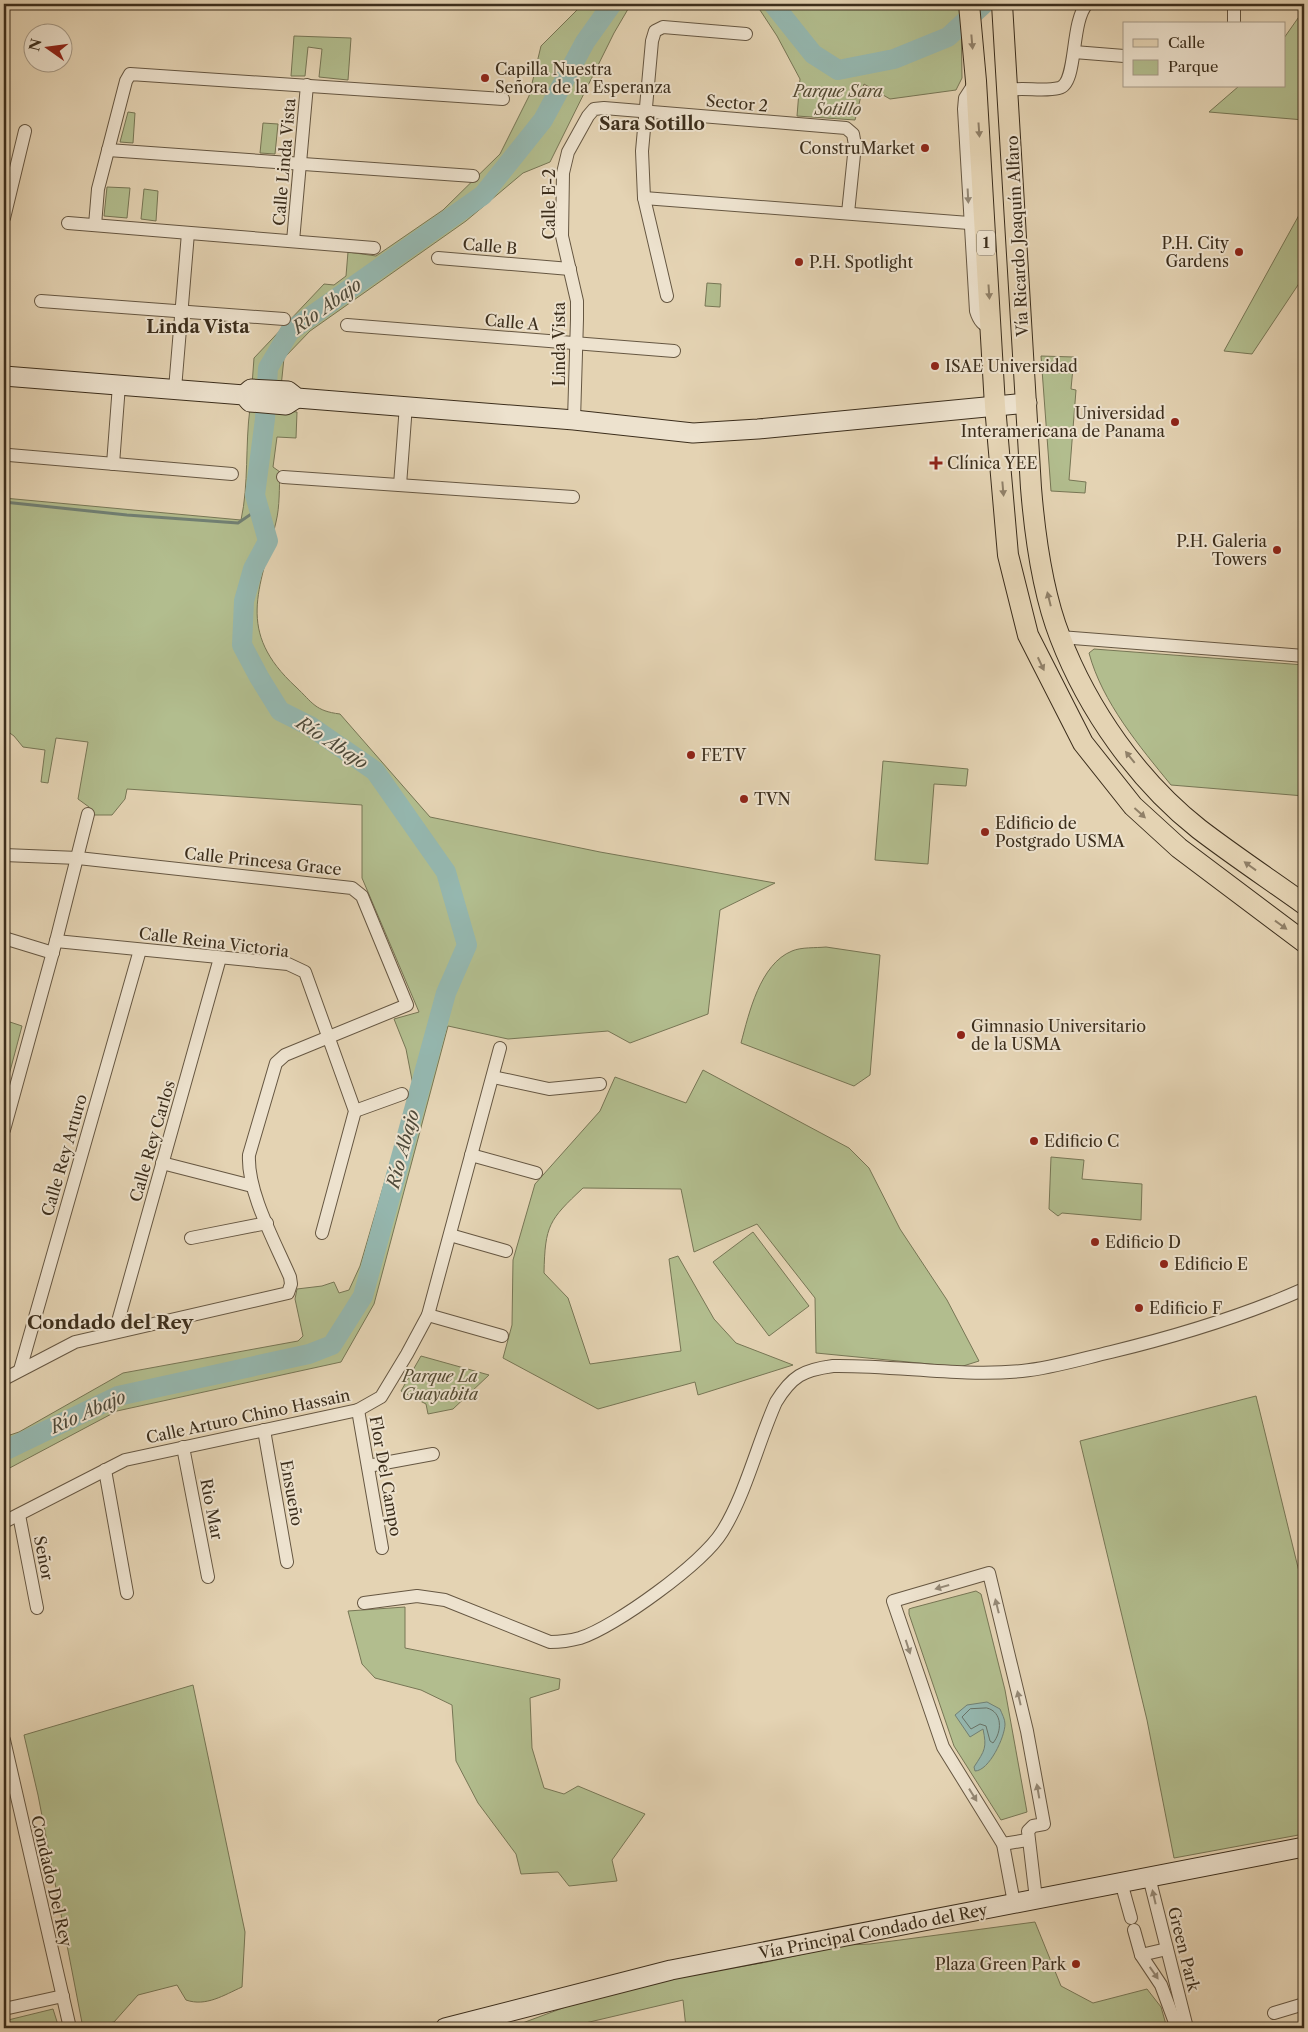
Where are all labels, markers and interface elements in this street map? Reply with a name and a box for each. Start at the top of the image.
north arrow [22,22,72,72]
legend [1123,22,1286,88]
text: Calle [1168,33,1205,52]
one-way arrow [969,35,977,51]
text: N [25,37,46,53]
text: Parque [1168,57,1218,76]
place label: Capilla Nuestra Señora de la Esperanza [495,59,672,97]
marker: Capilla Nuestra Señora de la Esperanza [479,72,491,84]
park label: Parque Sara Sotillo [791,81,883,119]
street label: Sector 2 [705,90,769,116]
street label: Calle Linda Vista [268,97,300,227]
district label: Sara Sotillo [599,113,705,135]
one-way arrow [975,122,983,138]
street label: Vía Ricardo Joaquín Alfaro [1002,135,1032,338]
place label: ConstruMarket [799,138,915,158]
marker: ConstruMarket [919,142,931,154]
street label: Calle E-2 [539,168,559,240]
one-way arrow [964,188,972,204]
road number: 1 [977,230,995,256]
place label: P.H. City Gardens [1162,233,1230,271]
street label: Calle B [462,234,518,258]
marker: P.H. City Gardens [1233,246,1245,258]
place label: P.H. Spotlight [809,252,914,272]
marker: P.H. Spotlight [793,256,805,268]
water label: Río Abajo [286,273,366,340]
one-way arrow [986,284,994,300]
street label: Linda Vista [549,301,569,386]
street label: Calle A [484,310,541,334]
district label: Linda Vista [146,316,250,338]
place label: ISAE Universidad [945,356,1078,376]
marker: ISAE Universidad [929,360,941,372]
place label: Universidad Interamericana de Panama [961,403,1166,441]
marker: Universidad Interamericana de Panama [1169,416,1181,428]
place label: Clínica YEE [947,453,1038,473]
marker: Clínica YEE [929,456,943,470]
one-way arrow [999,481,1007,497]
place label: P.H. Galeria Towers [1176,531,1268,569]
marker: P.H. Galeria Towers [1271,544,1283,556]
one-way arrow [1045,591,1053,606]
one-way arrow [1037,656,1046,671]
water label: Río Abajo [291,711,372,774]
place label: FETV [701,745,746,765]
marker: FETV [685,749,697,761]
one-way arrow [1125,751,1136,764]
place label: TVN [754,789,791,809]
marker: TVN [738,793,750,805]
one-way arrow [1134,807,1146,819]
place label: Edificio de Postgrado USMA [995,813,1126,851]
marker: Edificio de Postgrado USMA [979,826,991,838]
street label: Calle Princesa Grace [183,843,343,879]
one-way arrow [1244,861,1257,871]
one-way arrow [1274,919,1287,930]
street label: Calle Reina Victoria [138,923,291,961]
place label: Gimnasio Universitario de la USMA [971,1016,1146,1054]
marker: Gimnasio Universitario de la USMA [955,1029,967,1041]
street label: Calle Rey Carlos [125,1078,179,1204]
street label: Calle Rey Arturo [37,1091,91,1218]
water label: Río Abajo [381,1107,424,1193]
place label: Edificio C [1044,1131,1119,1151]
marker: Edificio C [1028,1135,1040,1147]
place label: Edificio D [1105,1232,1181,1252]
marker: Edificio D [1089,1236,1101,1248]
place label: Edificio E [1174,1254,1248,1274]
marker: Edificio E [1158,1258,1170,1270]
place label: Edificio F [1149,1298,1222,1318]
marker: Edificio F [1133,1302,1145,1314]
district label: Condado del Rey [27,1311,194,1334]
park label: Parque La Guayabita [400,1366,479,1404]
street label: Calle Arturo Chino Hassain [144,1385,352,1447]
water label: Río Abajo [45,1386,129,1439]
street label: Flor Del Campo [366,1414,406,1538]
street label: Ensueño [276,1459,308,1528]
street label: Rio Mar [196,1477,228,1542]
street label: Señor [30,1534,58,1582]
one-way arrow [934,1583,949,1591]
one-way arrow [993,1598,1001,1613]
one-way arrow [904,1640,912,1655]
one-way arrow [1015,1691,1023,1706]
one-way arrow [1033,1783,1041,1799]
one-way arrow [968,1789,977,1802]
street label: Condado Del Rey [27,1813,77,1950]
one-way arrow [1150,1889,1158,1904]
street label: Vía Principal Condado del Rey [756,1899,990,1963]
street label: Green Park [1164,1905,1204,1994]
place label: Plaza Green Park [935,1954,1067,1974]
marker: Plaza Green Park [1070,1958,1082,1970]
one-way arrow [1149,1967,1159,1980]

